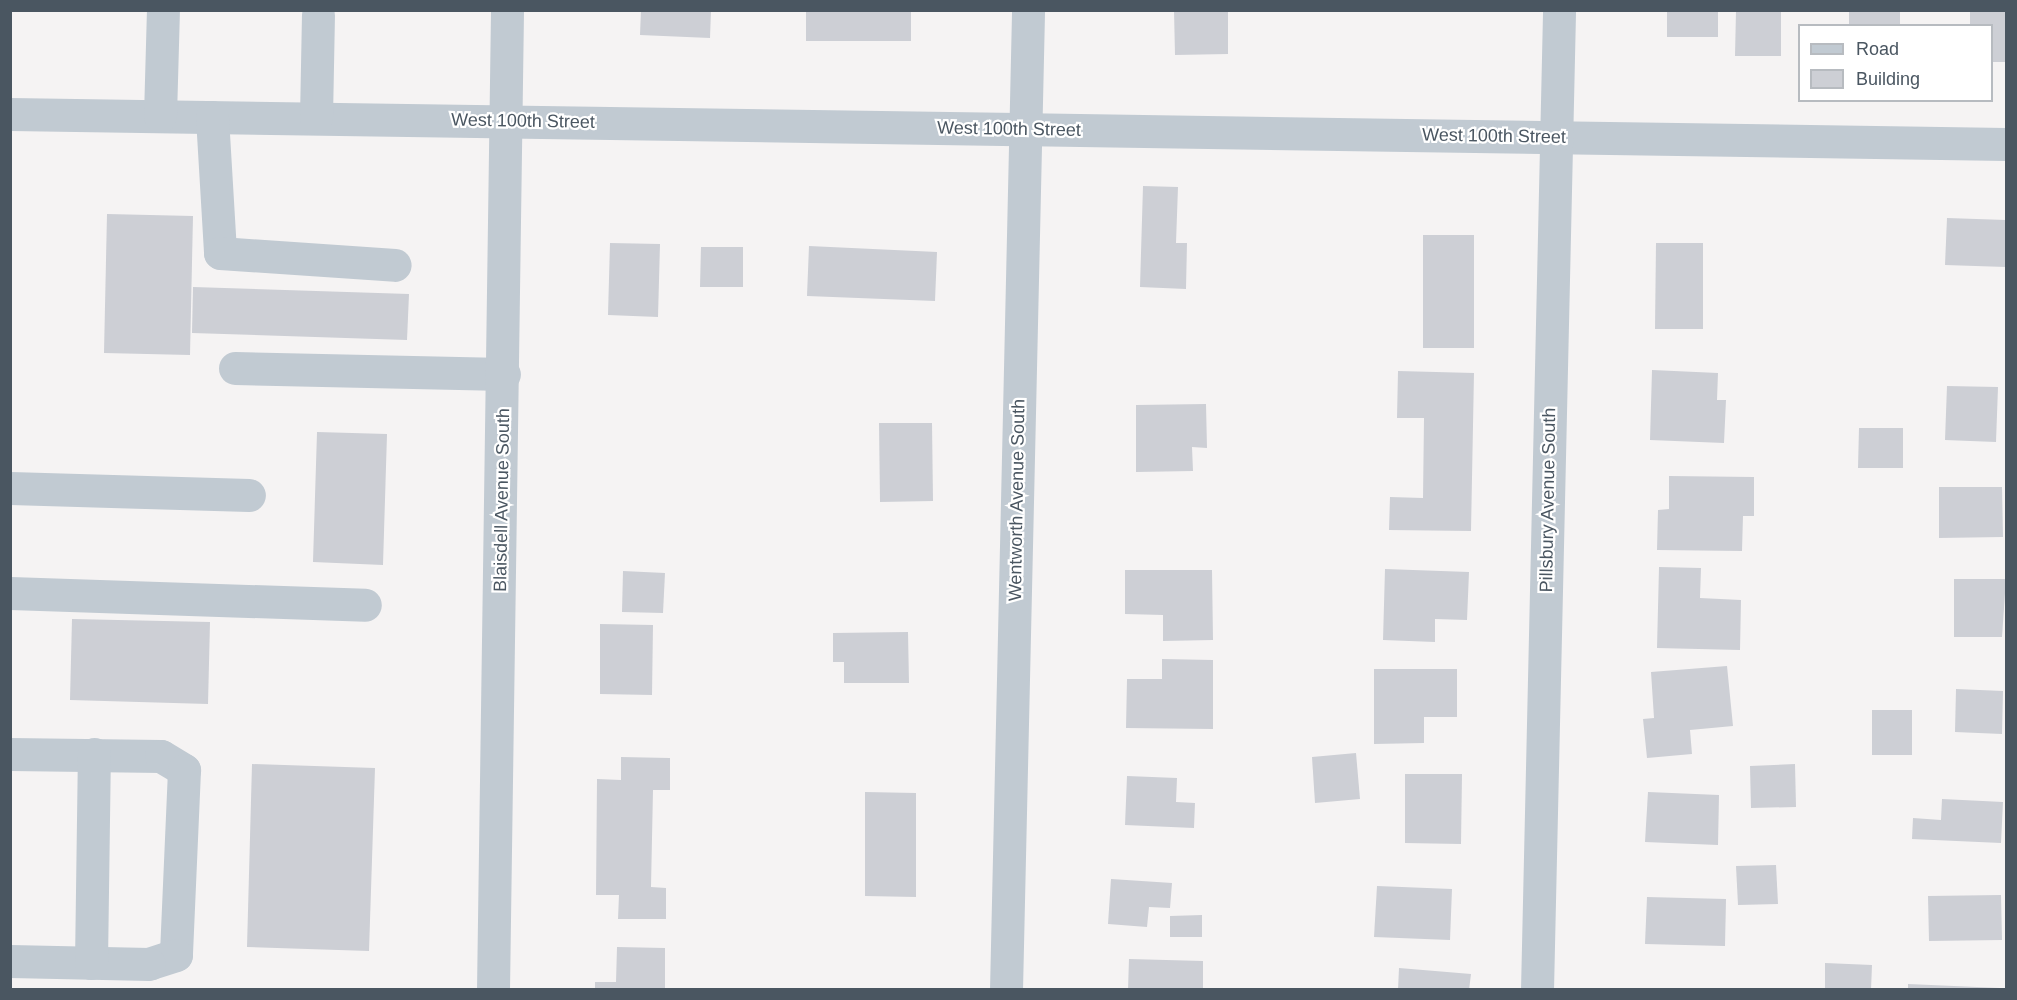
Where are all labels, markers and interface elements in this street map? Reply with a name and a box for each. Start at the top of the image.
legend [1798,24,1993,102]
text: Road [1856,39,1899,59]
text: Building [1856,69,1920,89]
street label: West 100th Street [451,109,595,133]
street label: West 100th Street [937,117,1081,141]
street label: West 100th Street [1422,124,1566,148]
street label: Wentworth Avenue South [1004,398,1030,602]
street label: Blaisdell Avenue South [490,407,514,593]
street label: Pillsbury Avenue South [1536,407,1560,593]

